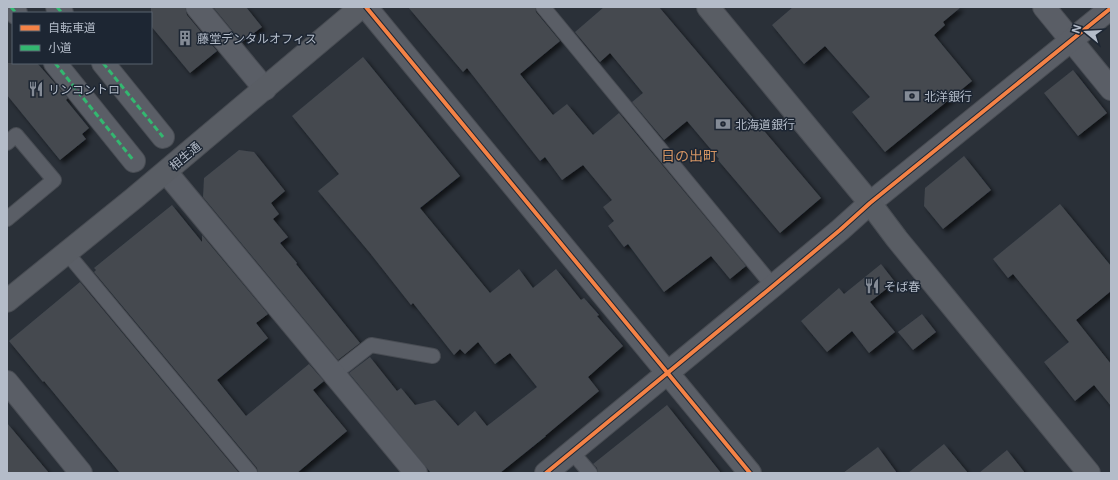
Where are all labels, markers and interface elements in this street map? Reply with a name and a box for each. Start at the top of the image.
legend [12,12,152,64]
north arrow [1066,12,1106,52]
text: 自転車道 [48,20,96,35]
text: N [1069,23,1084,35]
building icon: 藤堂デンタルオフィス [176,29,194,47]
place label: 藤堂デンタルオフィス [197,31,317,46]
text: 小道 [48,40,72,55]
restaurant icon: リンコントロ [27,80,45,98]
place label: リンコントロ [48,82,120,97]
bank icon: 北洋銀行 [903,87,921,105]
place label: 北洋銀行 [924,89,972,104]
bank icon: 北海道銀行 [714,115,732,133]
place label: 北海道銀行 [735,117,795,132]
street label: 相生通 [166,139,204,173]
district label: 日の出町 [661,147,717,164]
restaurant icon: そば春 [863,277,881,295]
place label: そば春 [884,279,920,294]

